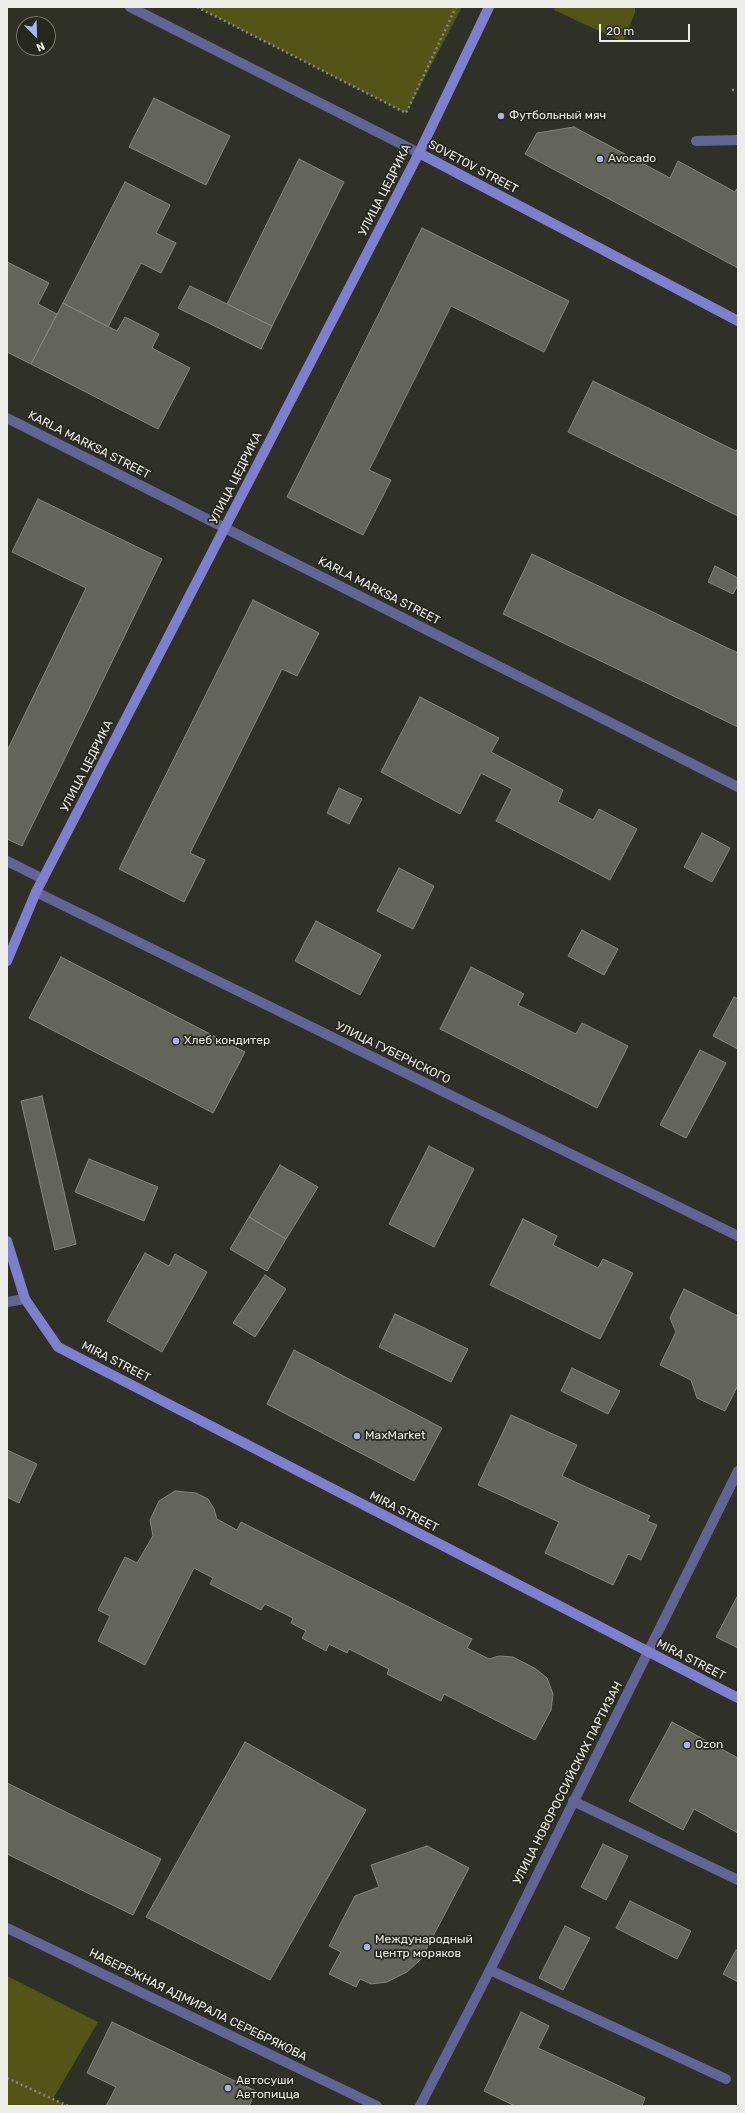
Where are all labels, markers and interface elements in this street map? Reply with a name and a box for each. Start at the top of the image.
north arrow [16,16,56,56]
scale bar [601,16,692,42]
text: 20 m [606,24,634,38]
text: N [34,39,47,54]
place label: Футбольный мяч [509,109,606,123]
marker: Футбольный мяч [496,111,506,121]
street label: SOVETOV STREET [426,137,520,197]
street label: УЛИЦА ЦЕДРИКА [356,142,414,238]
place label: Avocado [608,152,656,166]
marker: Avocado [595,154,605,164]
street label: KARLA MARKSA STREET [25,408,153,482]
street label: УЛИЦА ЦЕДРИКА [207,430,265,526]
street label: KARLA MARKSA STREET [315,554,443,628]
street label: УЛИЦА ЦЕДРИКА [58,718,116,814]
street label: УЛИЦА ГУБЕРНСКОГО [333,1019,453,1087]
place label: Хлеб кондитер [184,1034,270,1048]
marker: Хлеб кондитер [171,1036,181,1046]
street label: MIRA STREET [79,1338,153,1386]
place label: MaxMarket [365,1429,426,1443]
marker: MaxMarket [352,1431,362,1441]
street label: MIRA STREET [367,1488,441,1536]
street label: MIRA STREET [654,1636,728,1684]
street label: УЛИЦА НОВОРОССИЙСКИХ ПАРТИЗАН [510,1679,626,1887]
place label: Ozon [695,1738,723,1752]
marker: Ozon [682,1740,692,1750]
place label: Международный центр моряков [375,1933,473,1961]
marker: Международный центр моряков [362,1942,372,1952]
street label: НАБЕРЕЖНАЯ АДМИРАЛА СЕРЕБРЯКОВА [87,1946,309,2064]
place label: Автосуши Автопицца [236,2074,300,2102]
marker: Автосуши Автопицца [223,2083,233,2093]

